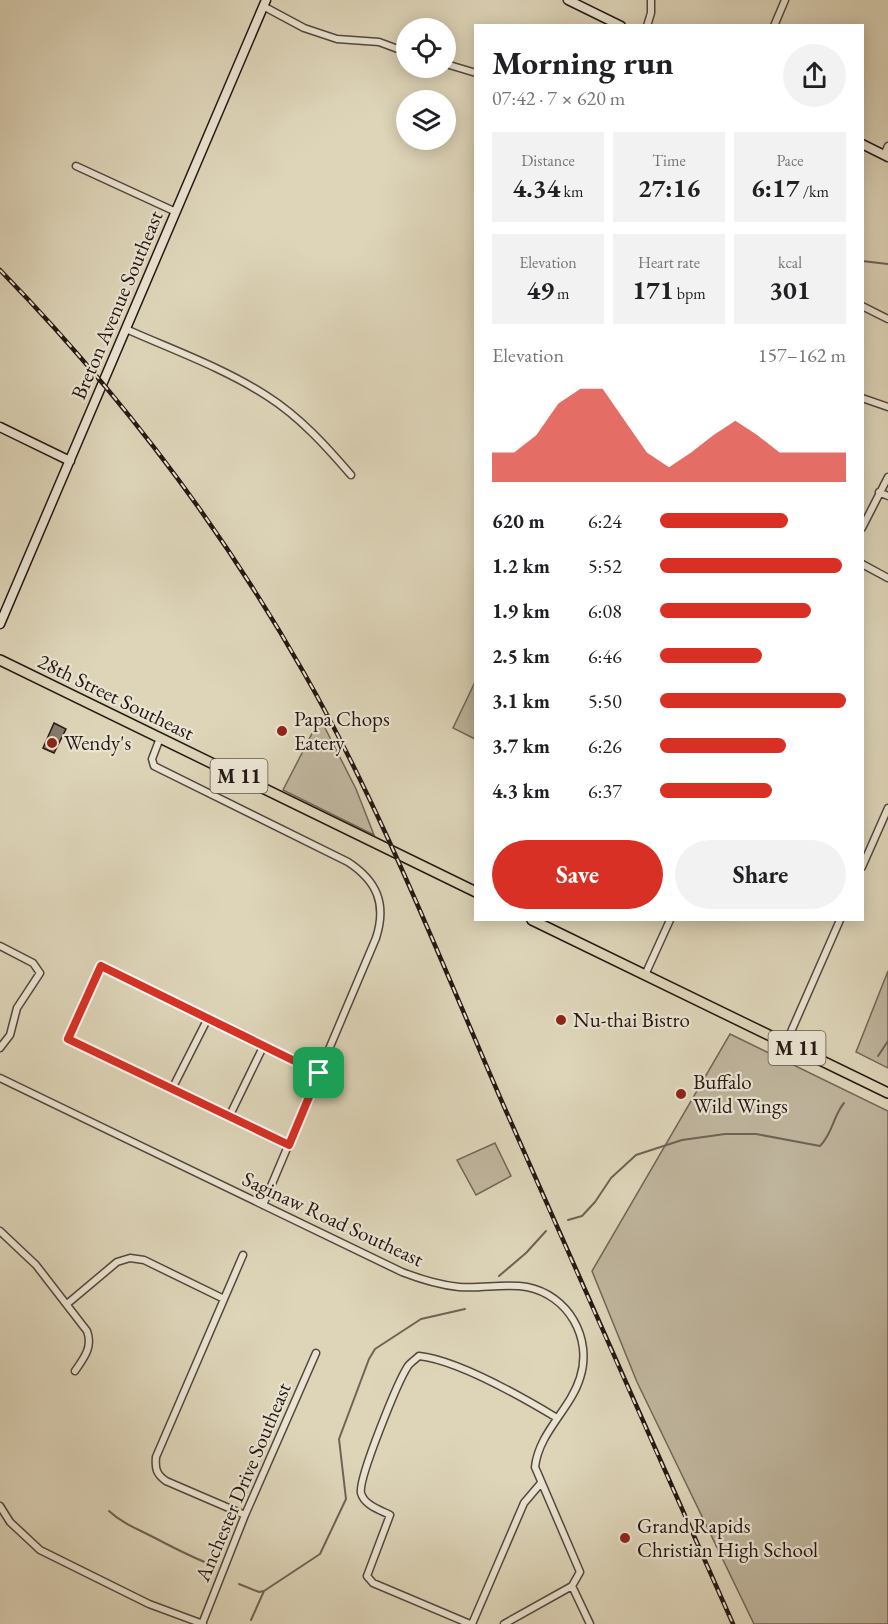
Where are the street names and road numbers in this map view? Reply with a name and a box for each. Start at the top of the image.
street label: Breton Avenue Southeast [64,206,169,403]
street label: 28th Street Southeast [34,647,199,746]
road number: M 11 [210,759,268,793]
road number: M 11 [768,1031,826,1065]
street label: Saginaw Road Southeast [238,1165,428,1273]
street label: Anchester Drive Southeast [188,1378,297,1586]

